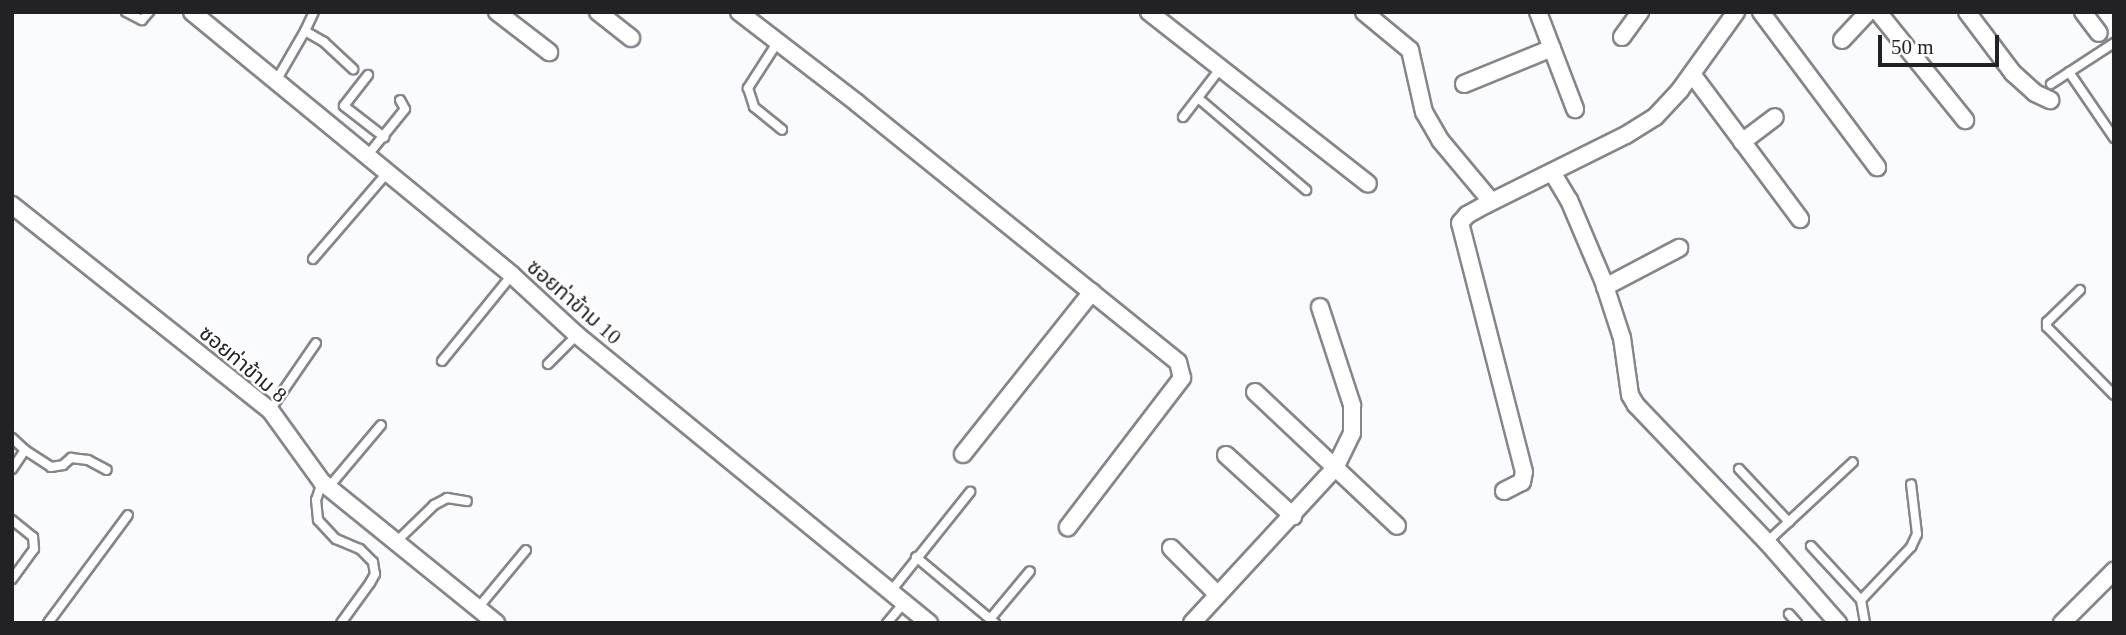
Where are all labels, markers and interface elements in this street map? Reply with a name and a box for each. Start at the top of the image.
scale bar [1881,21,2002,65]
text: 50 m [1891,35,1934,59]
street label: ซอยท่าข้าม 10 [522,254,626,350]
street label: ซอยท่าข้าม 8 [194,320,292,408]

